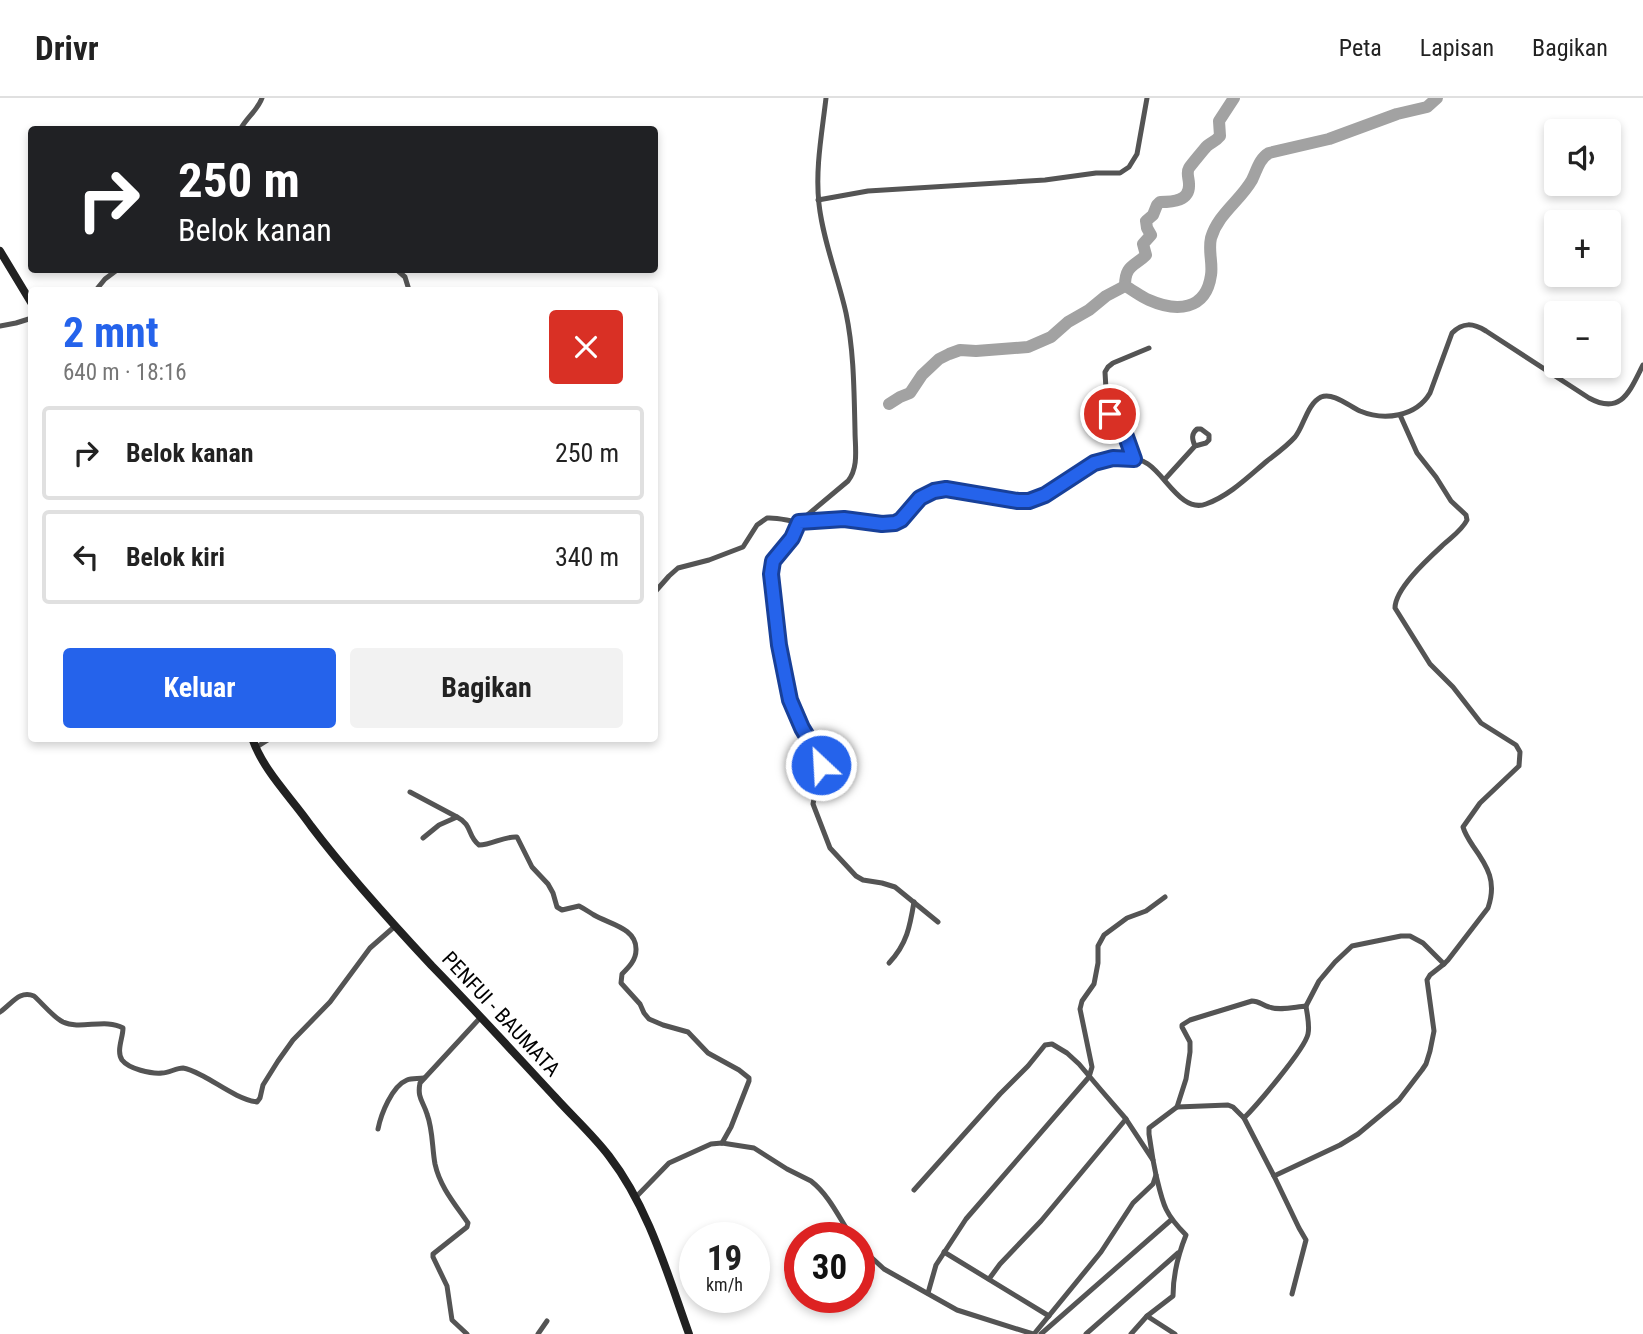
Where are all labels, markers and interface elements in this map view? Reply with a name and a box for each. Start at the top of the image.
text: Drivr [35,29,99,68]
text: Peta [1339,34,1382,62]
text: Lapisan [1420,34,1494,62]
text: Bagikan [1532,34,1608,62]
map controls [1544,119,1621,378]
button: sound [1544,119,1621,196]
text: 250 m [178,152,300,209]
icon: right [63,154,154,245]
button: + [1544,210,1621,287]
text: Belok kanan [178,211,332,249]
button: − [1544,301,1621,378]
text: 2 mnt [63,308,159,357]
button: close [549,310,623,384]
text: 640 m · 18:16 [63,359,187,386]
pin [1080,384,1140,444]
icon: arrive [1091,395,1129,433]
icon: right [67,434,105,472]
text: Belok kanan [126,438,253,468]
text: 250 m [555,438,619,468]
icon: left [67,538,105,576]
text: Belok kiri [126,542,225,572]
text: 340 m [555,542,619,572]
button: Keluar [63,648,336,728]
button: Bagikan [350,648,623,728]
position arrow [784,728,858,802]
street label: PENFUI - BAUMATA [437,947,565,1081]
speed limit sign: 30 [784,1222,875,1313]
text: 19 [707,1238,742,1279]
text: km/h [706,1274,743,1295]

